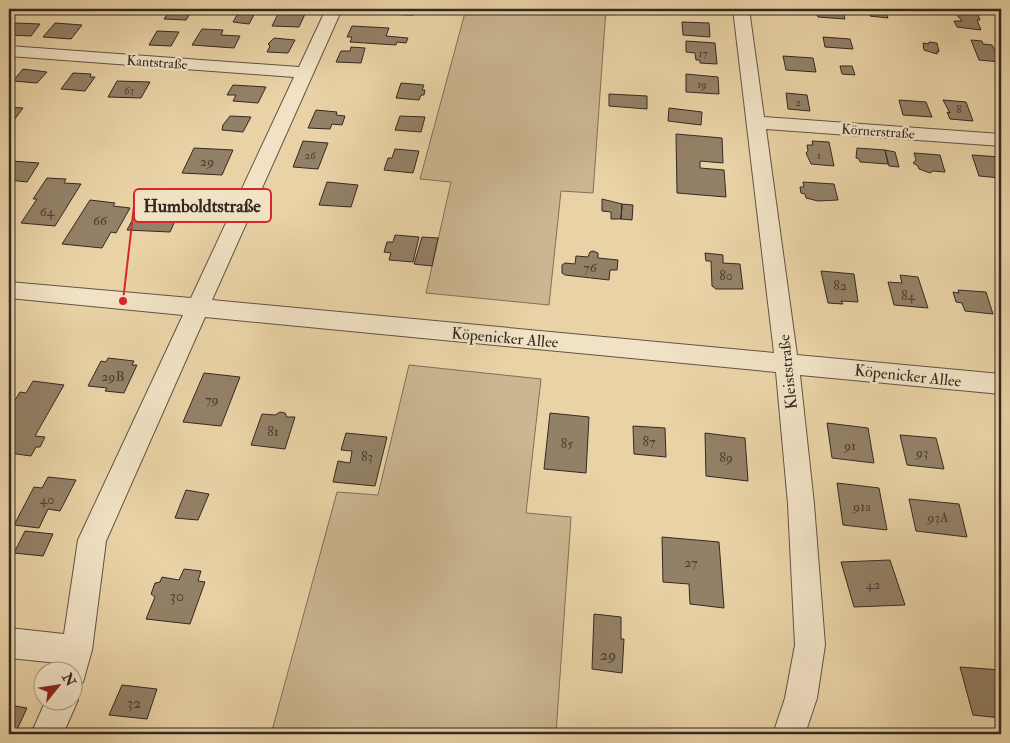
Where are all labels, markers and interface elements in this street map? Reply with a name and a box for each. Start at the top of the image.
house number: 17 [699,47,707,60]
street label: Kantstraße [126,52,188,73]
house number: 19 [697,78,707,91]
house number: 63 [124,84,134,97]
house number: 2 [795,96,801,109]
house number: 8 [956,103,962,116]
street label: Körnerstraße [841,120,915,143]
house number: 26 [304,149,317,162]
house number: 1 [817,149,821,162]
house number: 29 [200,153,214,170]
callout: Humboldtstraße [134,189,271,222]
text: Humboldtstraße [143,195,261,218]
house number: 64 [40,203,56,220]
house number: 66 [93,212,108,229]
house number: 76 [583,259,598,276]
house number: 80 [719,267,733,284]
house number: 82 [833,277,847,294]
house number: 84 [901,287,917,304]
street label: Köpenicker Allee [450,323,560,354]
street label: Kleiststraße [774,333,802,410]
street label: Köpenicker Allee [853,360,963,393]
house number: 29B [101,368,125,385]
house number: 79 [205,391,219,408]
house number: 81 [267,423,279,440]
house number: 87 [643,433,656,450]
house number: 85 [561,435,574,452]
house number: 91 [843,437,856,454]
house number: 93 [915,444,928,461]
house number: 83 [361,448,373,465]
house number: 89 [719,449,733,466]
house number: 40 [40,491,54,508]
house number: 91a [852,498,871,515]
house number: 93A [926,509,949,526]
house number: 27 [684,554,698,571]
house number: 42 [866,576,880,593]
house number: 30 [170,586,184,606]
house number: 29 [600,645,616,665]
north arrow [32,660,82,710]
text: N [58,669,80,690]
house number: 32 [127,693,141,713]

